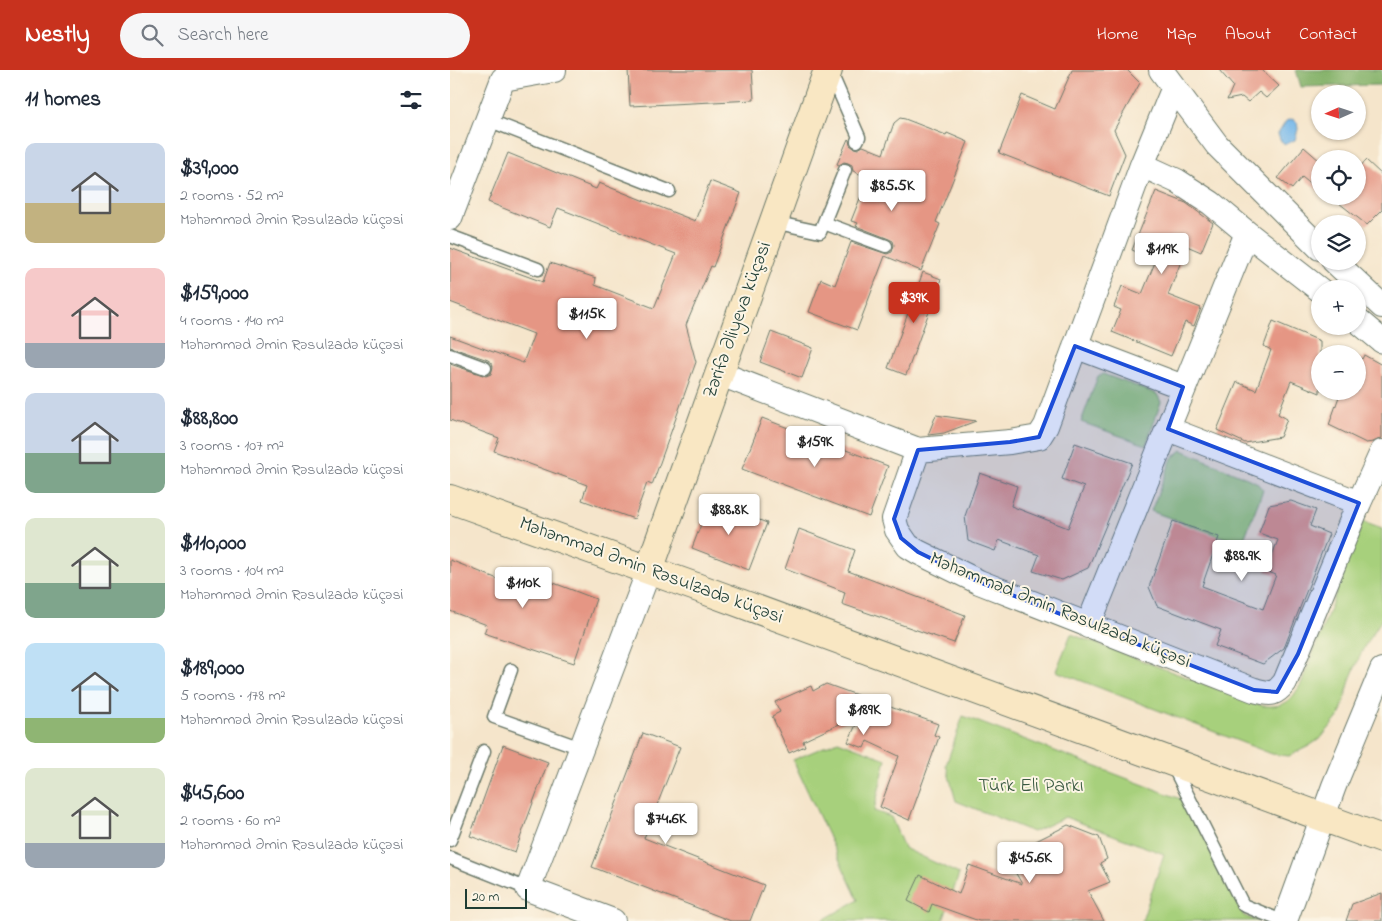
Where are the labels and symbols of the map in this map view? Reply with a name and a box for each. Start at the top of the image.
north arrow [1311,85,1366,140]
pin: $85.5K [851,170,933,212]
pin: $119K [1127,232,1197,275]
street label: Zərifə Əliyeva küçəsi [696,238,780,402]
pin: $39K [884,282,944,324]
pin: $115K [552,298,622,340]
pin: $159K [780,426,850,468]
pin: $88.8K [688,494,770,536]
street label: Məhəmməd Əmin Rəsulzadə küçəsi [515,510,787,632]
pin: $88.9K [1201,540,1283,582]
street label: Məhəmməd Əmin Rəsulzadə küçəsi [925,545,1195,677]
pin: $110K [488,566,558,609]
pin: $189K [829,694,899,736]
park label: Türk Eli Parkı [978,772,1084,801]
pin: $74.6K [625,802,707,845]
pin: $45.6K [989,842,1071,884]
scale bar [465,886,528,909]

